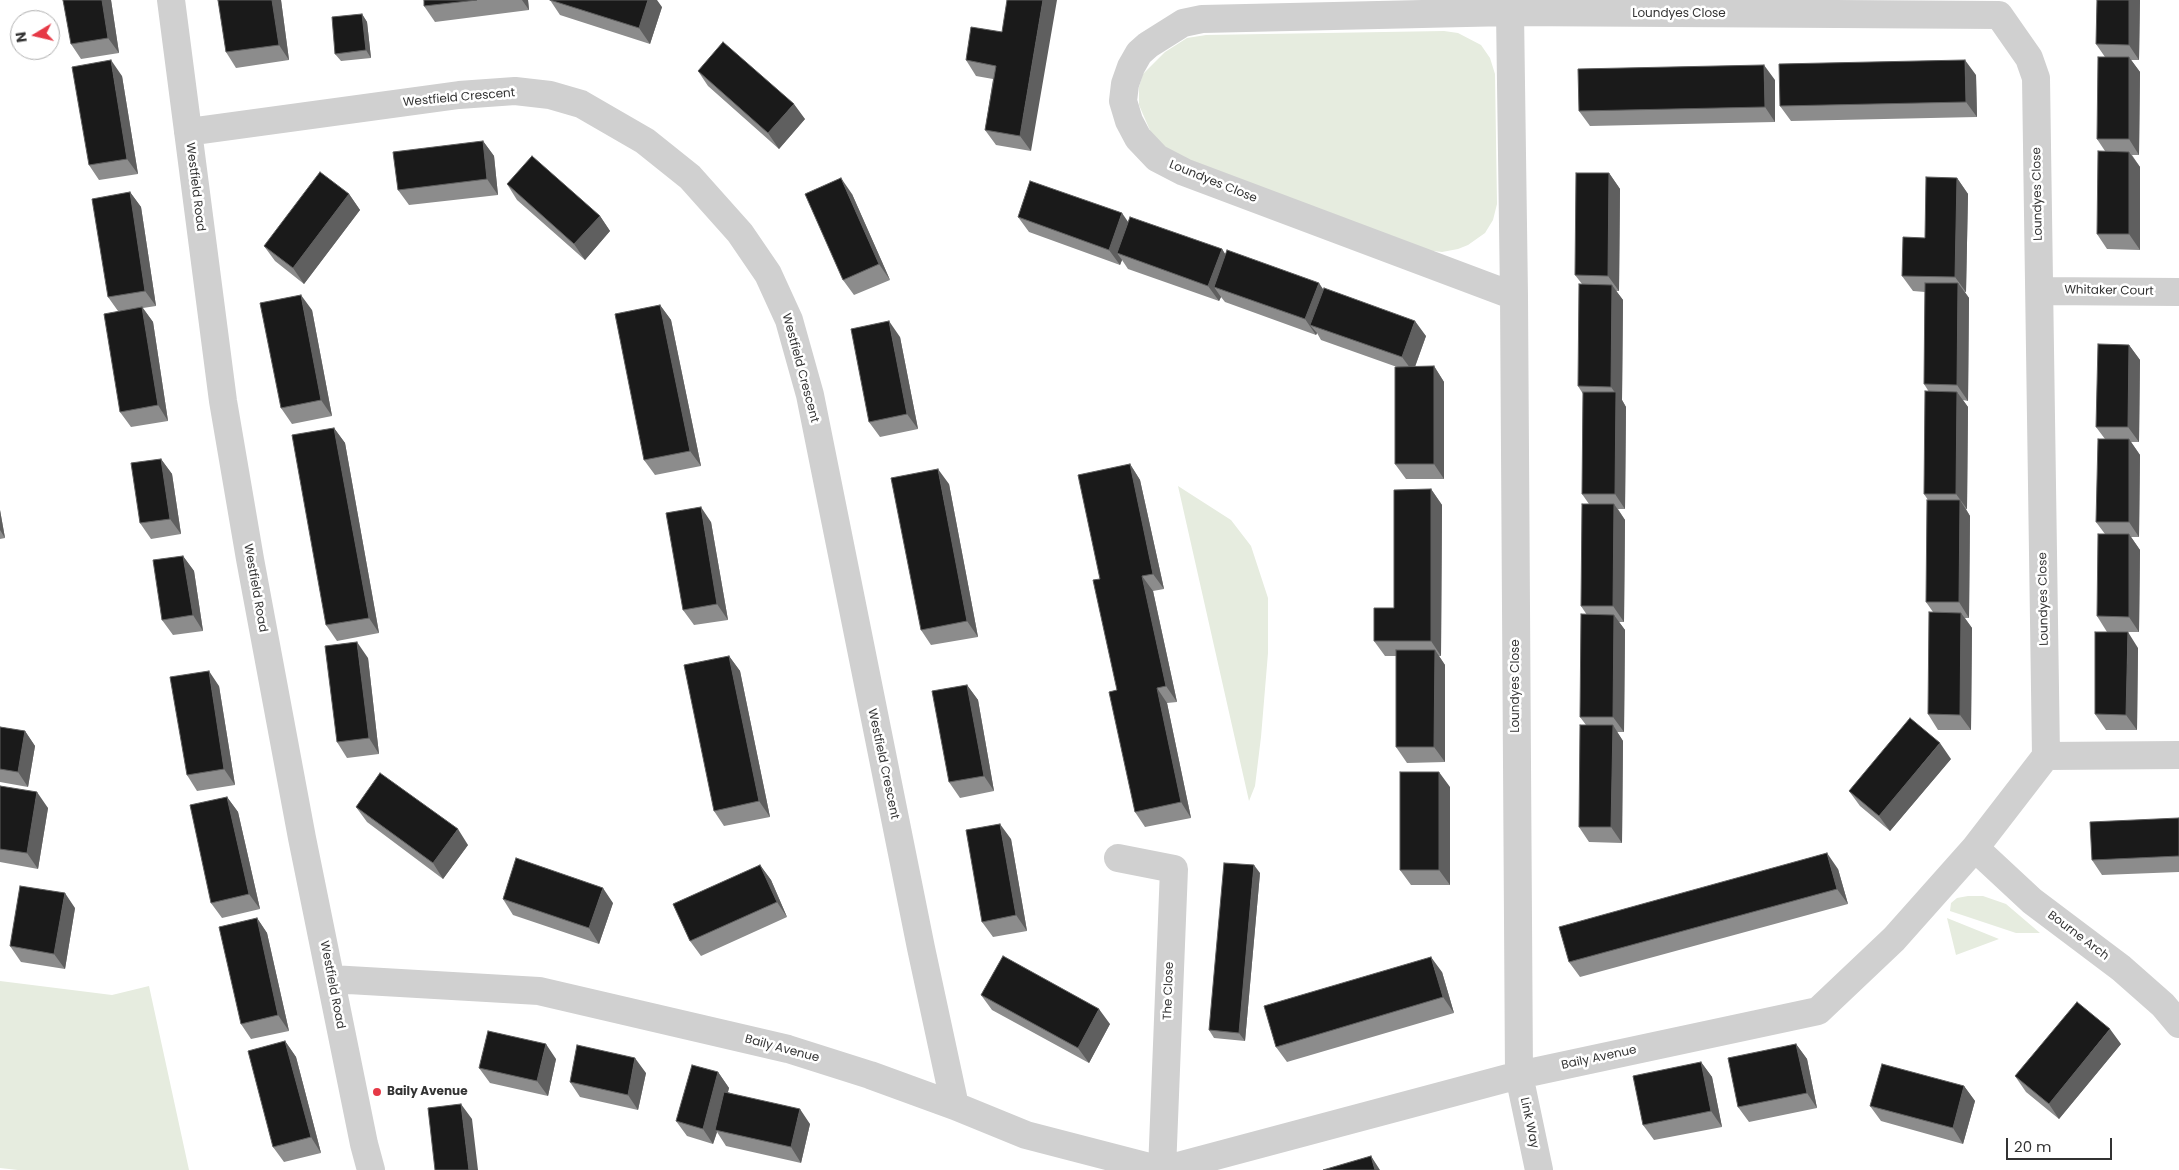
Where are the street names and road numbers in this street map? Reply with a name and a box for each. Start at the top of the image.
street label: Loundyes Close [1632,7,1726,21]
street label: Westfield Crescent [402,86,516,110]
street label: Westfield Road [182,142,208,232]
street label: Loundyes Close [2030,147,2046,241]
street label: Loundyes Close [1167,158,1259,206]
street label: Whitaker Court [2064,283,2154,299]
street label: Westfield Crescent [778,312,822,424]
street label: Westfield Road [240,543,270,633]
street label: Loundyes Close [2036,552,2052,646]
street label: Loundyes Close [1509,639,1523,733]
street label: Westfield Crescent [864,707,902,821]
street label: Bourne Arch [2044,908,2112,964]
street label: Westfield Road [316,940,348,1030]
street label: The Close [1161,962,1177,1020]
street label: Baily Avenue [743,1032,821,1066]
street label: Baily Avenue [1560,1043,1638,1073]
street label: Link Way [1517,1096,1541,1150]

